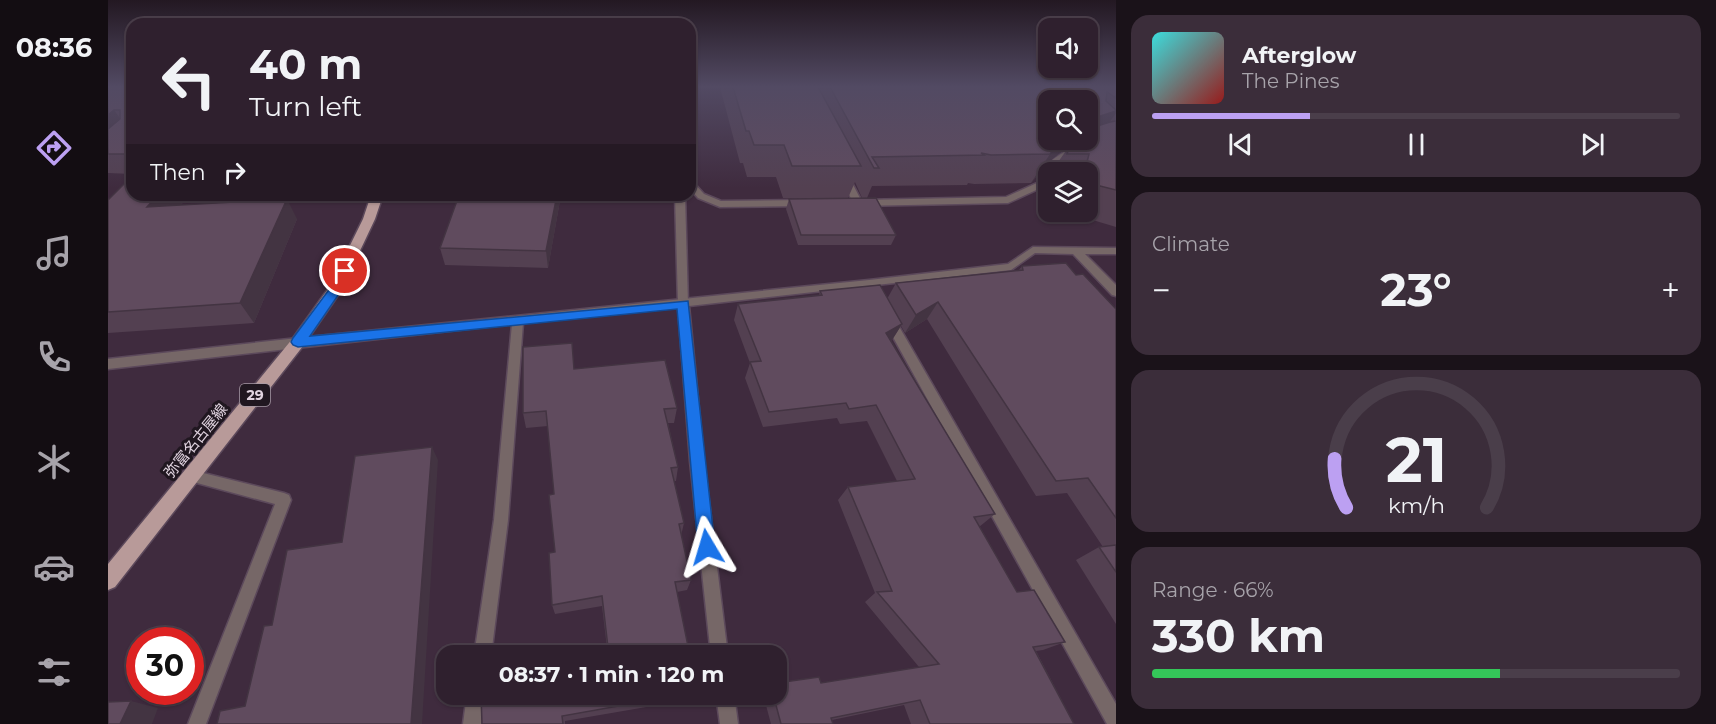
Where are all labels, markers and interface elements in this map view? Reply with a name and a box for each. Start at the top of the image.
map controls [1038,18,1098,222]
button: sound [1038,18,1098,78]
text: 08:36 [16,31,92,64]
text: 40 m [249,38,362,90]
icon: left [150,42,228,120]
text: Afterglow [1242,42,1356,69]
text: The Pines [1242,69,1339,93]
text: Turn left [249,90,362,123]
button: search [1038,90,1098,150]
icon: directions [33,127,75,169]
icon: previous [1224,128,1257,161]
icon: pause [1400,128,1433,161]
icon: next [1576,128,1609,161]
icon: right [218,156,251,189]
text: Then [150,159,206,186]
button: layers [1038,162,1098,222]
icon: music [33,232,75,274]
text: Climate [1152,232,1230,256]
pin [319,245,370,296]
icon: arrive [328,254,361,287]
text: 23° [1380,262,1452,317]
text: − [1152,270,1171,310]
text: + [1661,270,1680,310]
icon: phone [33,336,75,378]
road number: 29 [240,384,270,406]
street label: 弥富名古屋線 [160,400,231,482]
text: 21 [1385,422,1447,498]
icon: climate [33,441,75,483]
text: km/h [1387,492,1445,518]
position arrow [675,515,739,579]
icon: car [33,546,75,588]
text: Range · 66% [1152,578,1274,602]
text: 330 km [1152,608,1325,663]
speed limit sign: 30 [126,627,204,705]
icon: filters [33,651,75,693]
text: 08:37 · 1 min · 120 m [499,661,724,688]

